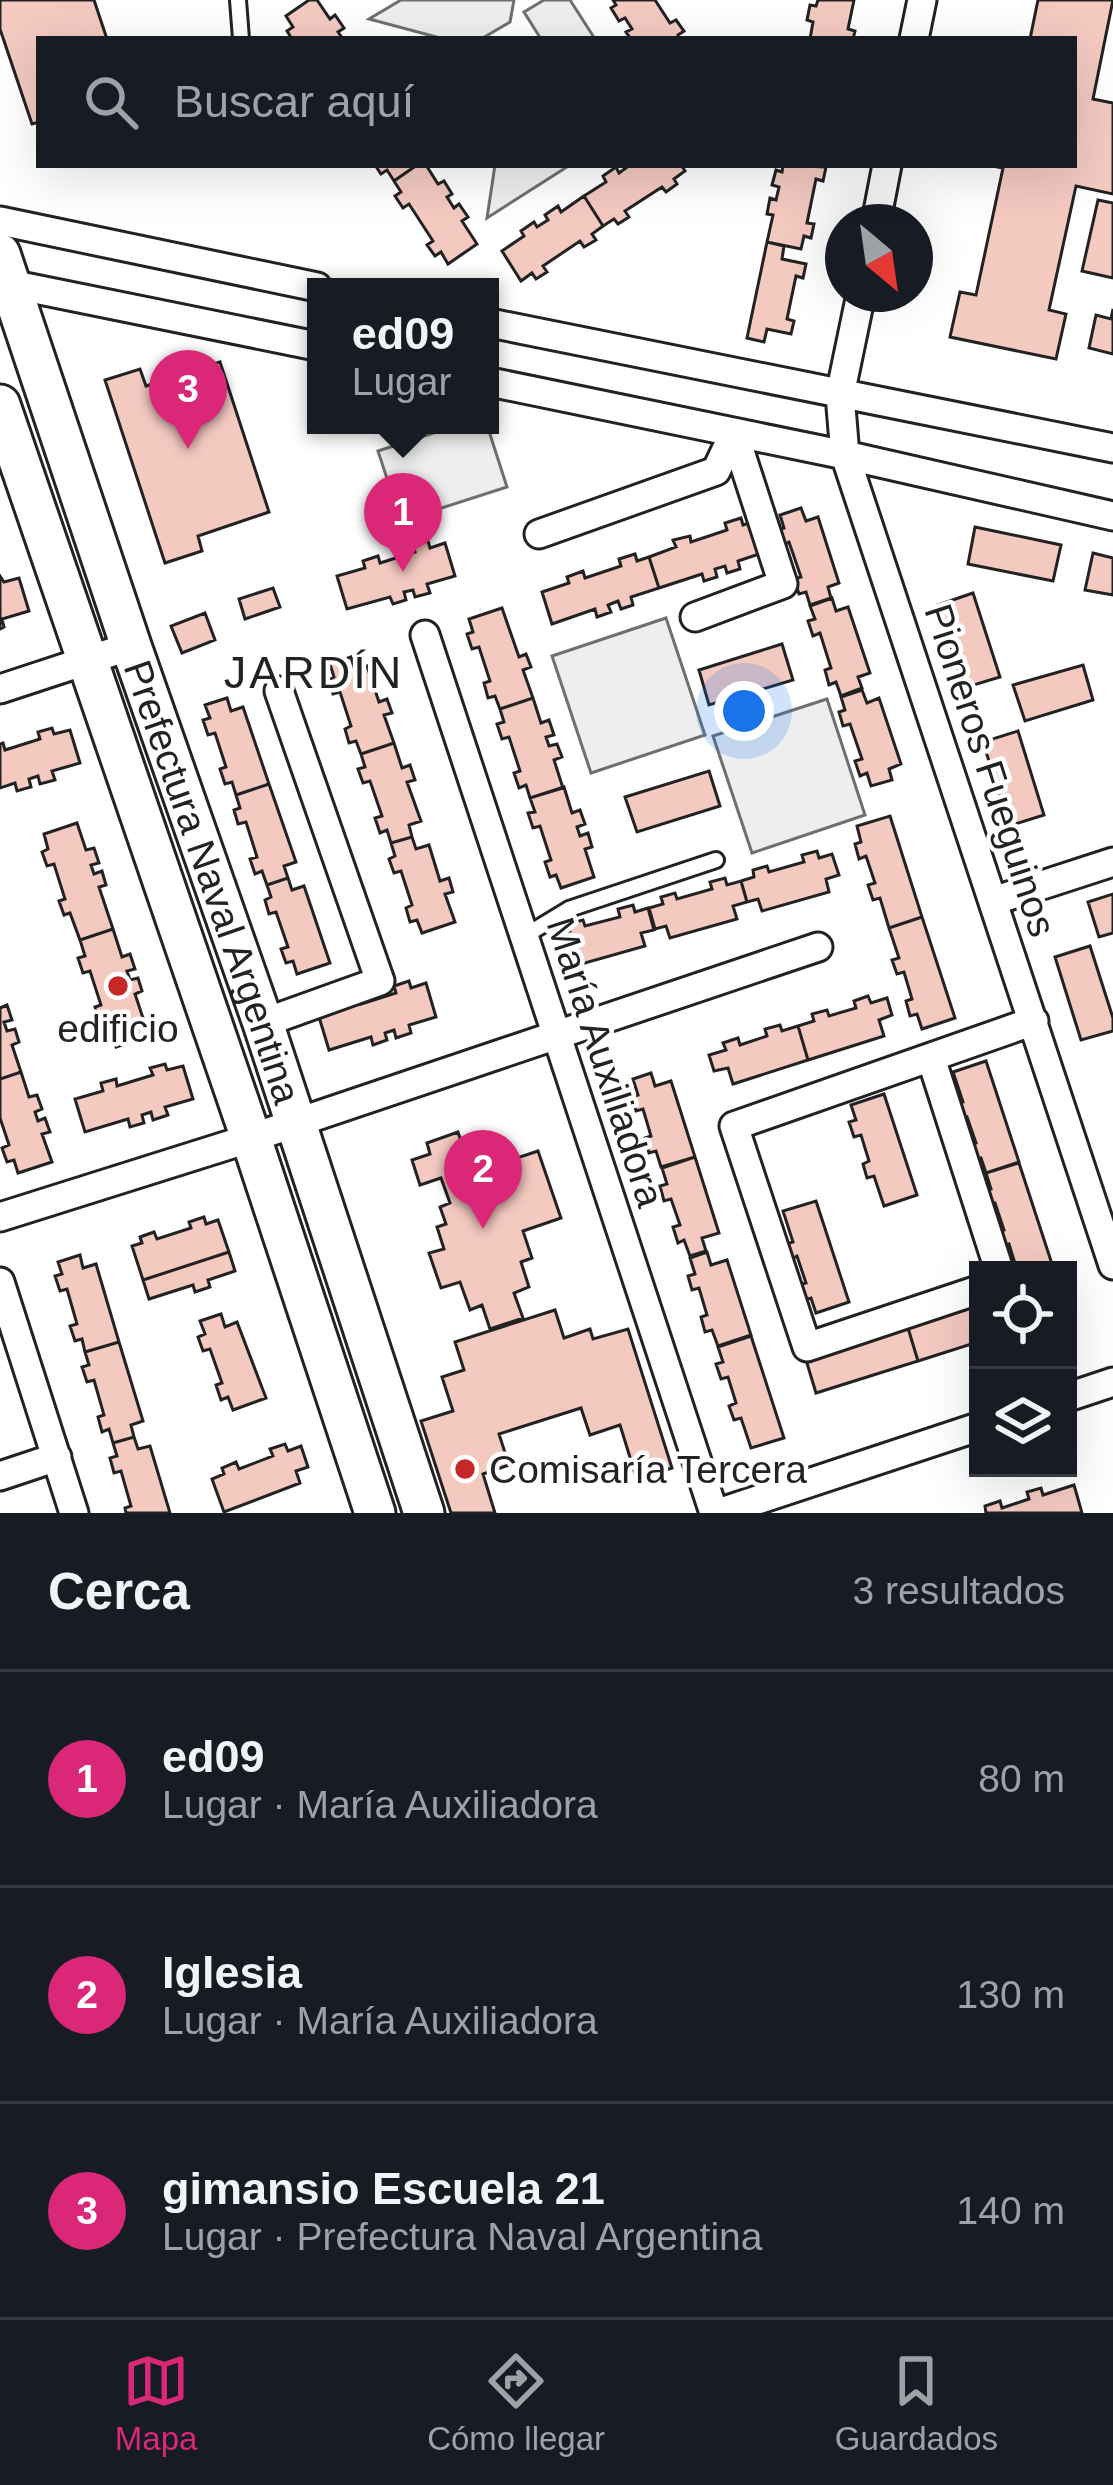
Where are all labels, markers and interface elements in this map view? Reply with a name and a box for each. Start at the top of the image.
search box [36,36,1077,168]
icon: search [78,69,144,135]
text: Buscar aquí [174,76,414,127]
north arrow [825,204,933,312]
popup [307,278,499,434]
text: ed09 [352,308,454,359]
pin: 3 [149,350,227,449]
text: Lugar [352,360,451,403]
pin: 1 [364,473,442,572]
street label: Pioneros Fueguinos [916,599,1065,942]
district label: JARDÍN [224,647,404,698]
street label: Prefectura Naval Argentina [116,655,309,1109]
your location [714,681,774,741]
street label: María Auxiliadora [539,912,673,1212]
marker: edificio [105,973,131,999]
place label: edificio [57,1007,179,1050]
pin: 2 [444,1130,522,1229]
map controls [969,1261,1077,1477]
button: locate [969,1261,1077,1369]
button: layers [969,1369,1077,1477]
place label: Comisaría Tercera [489,1448,807,1491]
marker: Comisaría Tercera [452,1456,478,1482]
text: Cerca [48,1563,190,1620]
text: 3 resultados [853,1569,1065,1612]
text: ed09 [162,1731,265,1782]
text: 1 [76,1757,98,1800]
text: 80 m [978,1757,1065,1800]
text: Lugar · María Auxiliadora [162,1783,598,1826]
text: Iglesia [162,1947,302,1998]
text: 2 [76,1973,98,2016]
text: 130 m [957,1973,1065,2016]
text: Lugar · María Auxiliadora [162,1999,598,2042]
text: gimansio Escuela 21 [162,2163,605,2214]
text: 3 [76,2189,98,2232]
text: 140 m [957,2189,1065,2232]
text: Lugar · Prefectura Naval Argentina [162,2215,763,2258]
tab: Mapa [115,2348,197,2458]
tab: Cómo llegar [427,2348,605,2458]
tab: Guardados [835,2348,998,2458]

